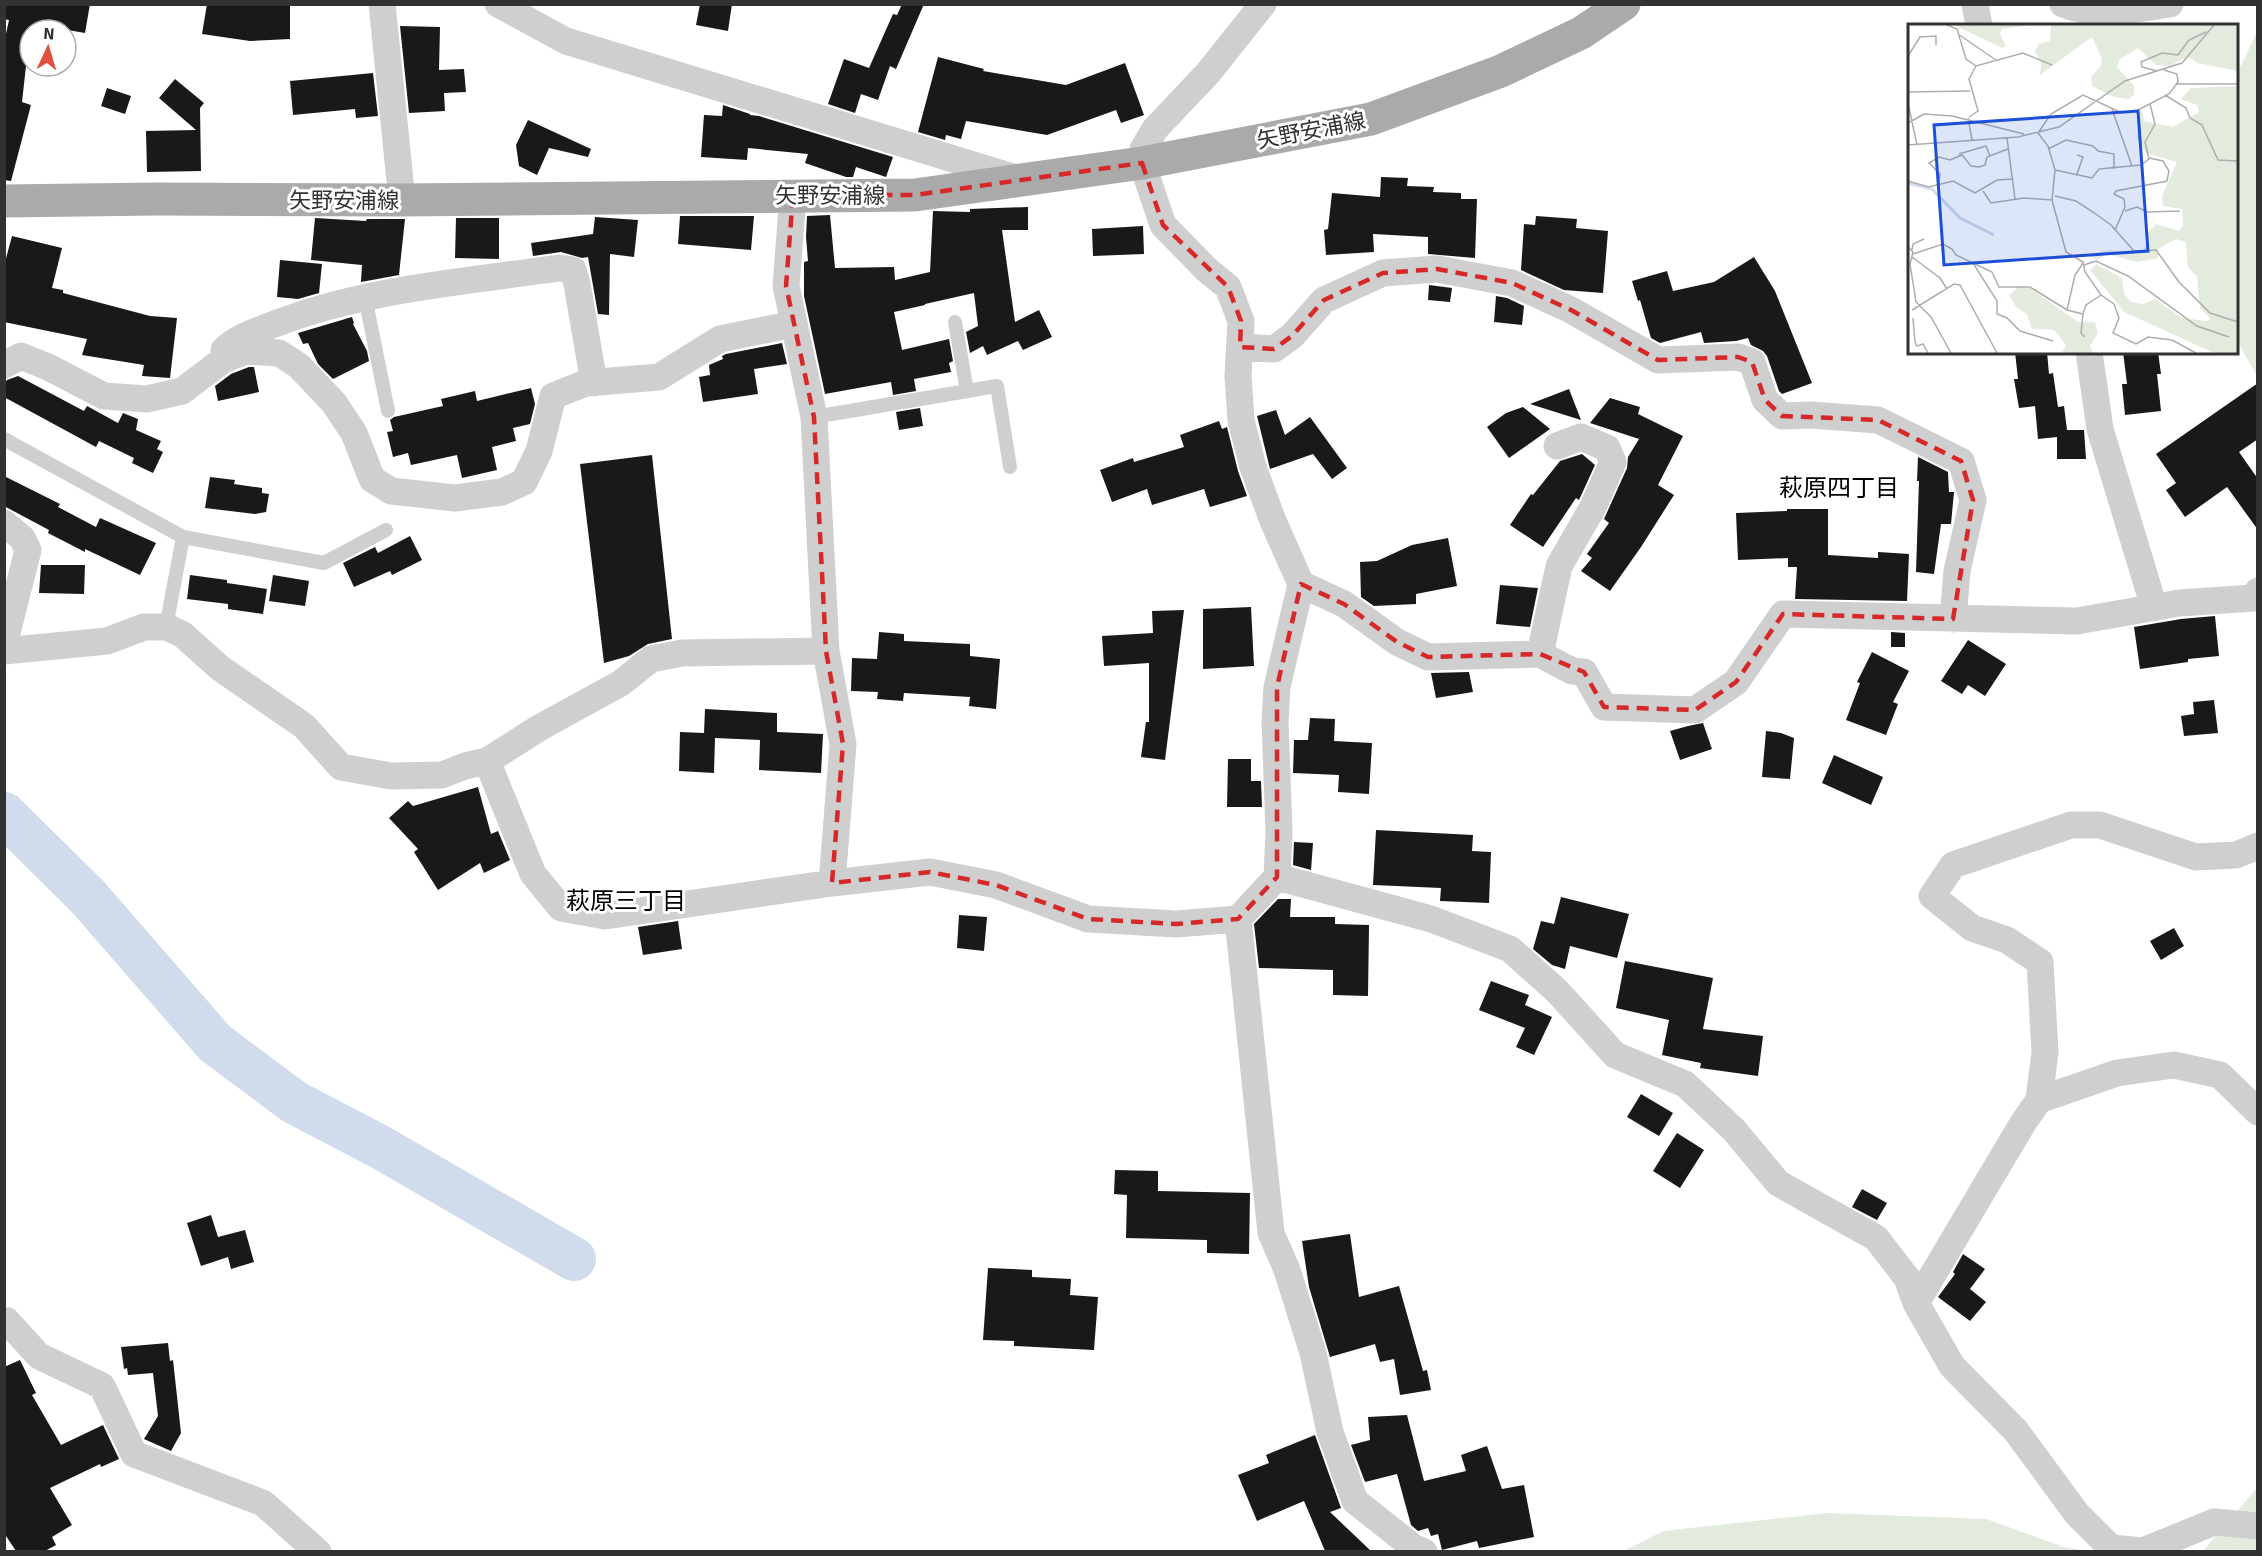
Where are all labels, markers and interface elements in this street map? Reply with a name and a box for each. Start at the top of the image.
north arrow [18,18,78,78]
text: N [43,24,55,44]
inset map [1908,24,2238,354]
street label: 矢野安浦線 [1255,107,1368,154]
street label: 矢野安浦線 [775,182,885,209]
street label: 矢野安浦線 [289,187,399,214]
district label: 萩原四丁目 [1779,473,1899,503]
district label: 萩原三丁目 [566,886,686,916]

